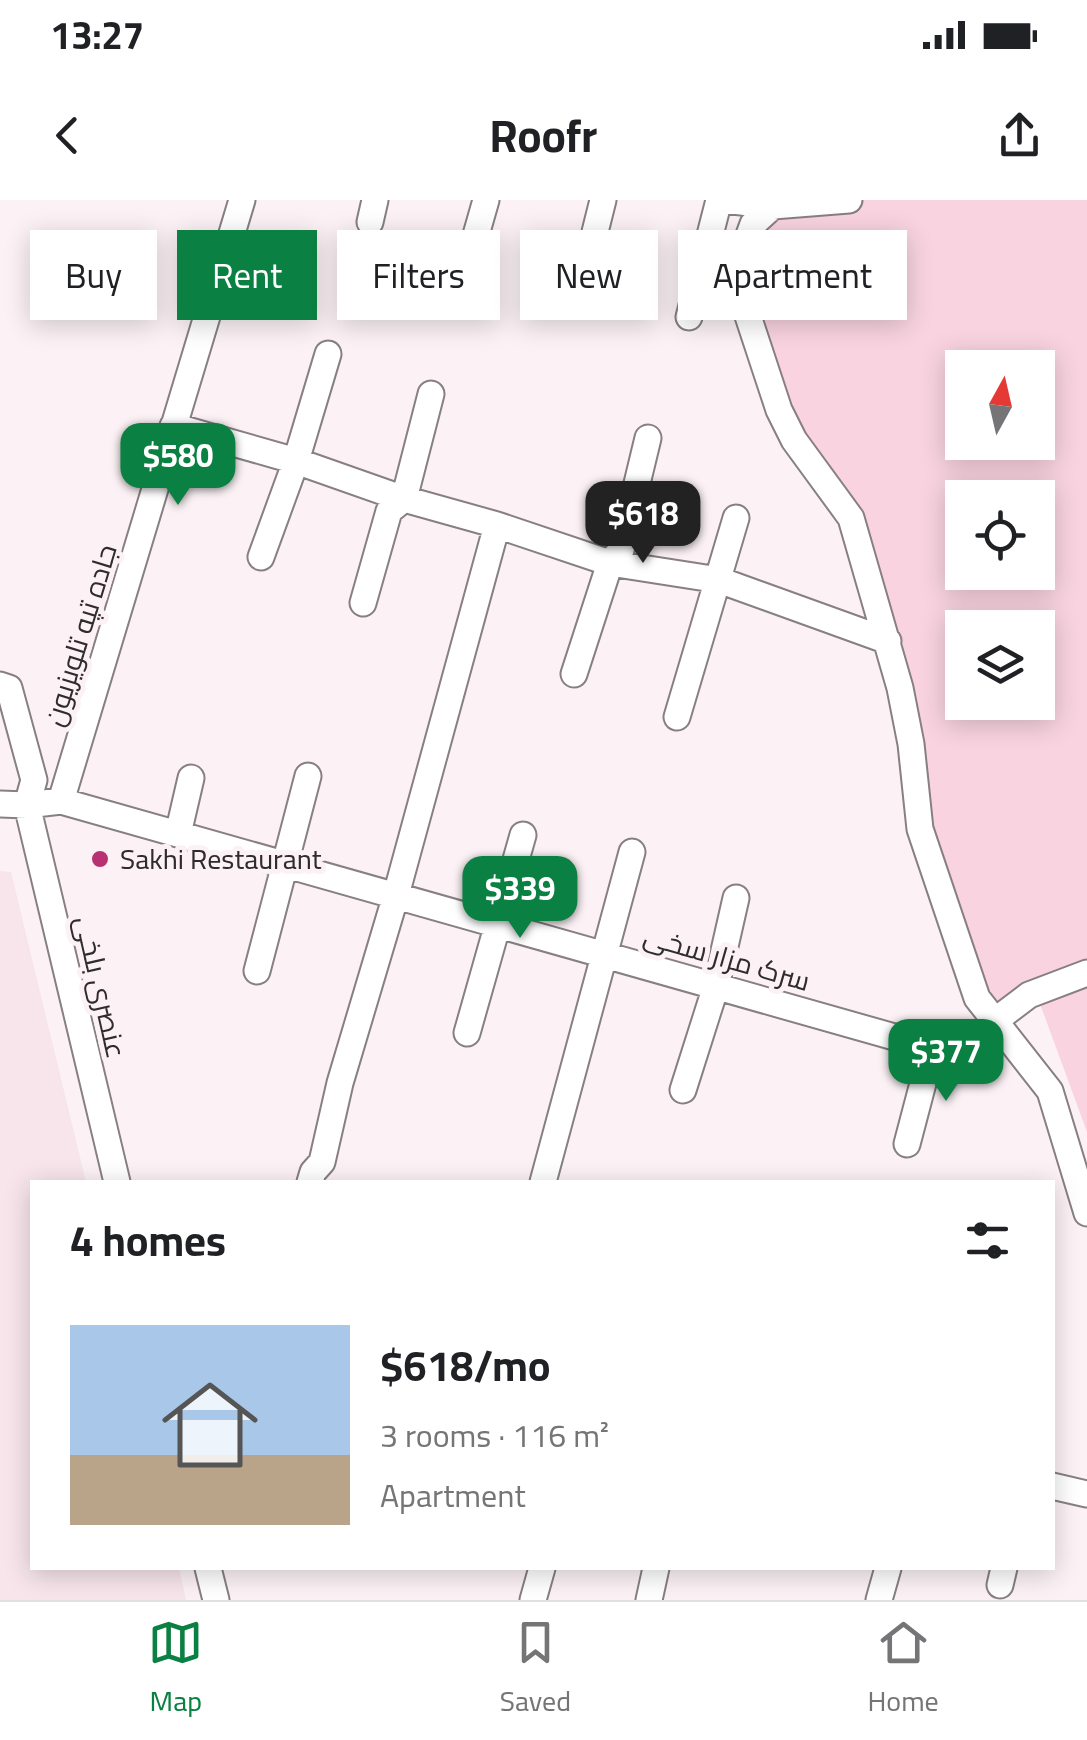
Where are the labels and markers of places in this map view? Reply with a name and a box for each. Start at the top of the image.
pin: $580 [119,423,237,508]
pin: $618 [584,481,702,566]
place label: Sakhi Restaurant [120,833,322,885]
marker: Sakhi Restaurant [89,848,111,870]
pin: $339 [461,856,579,941]
pin: $377 [887,1019,1005,1104]

